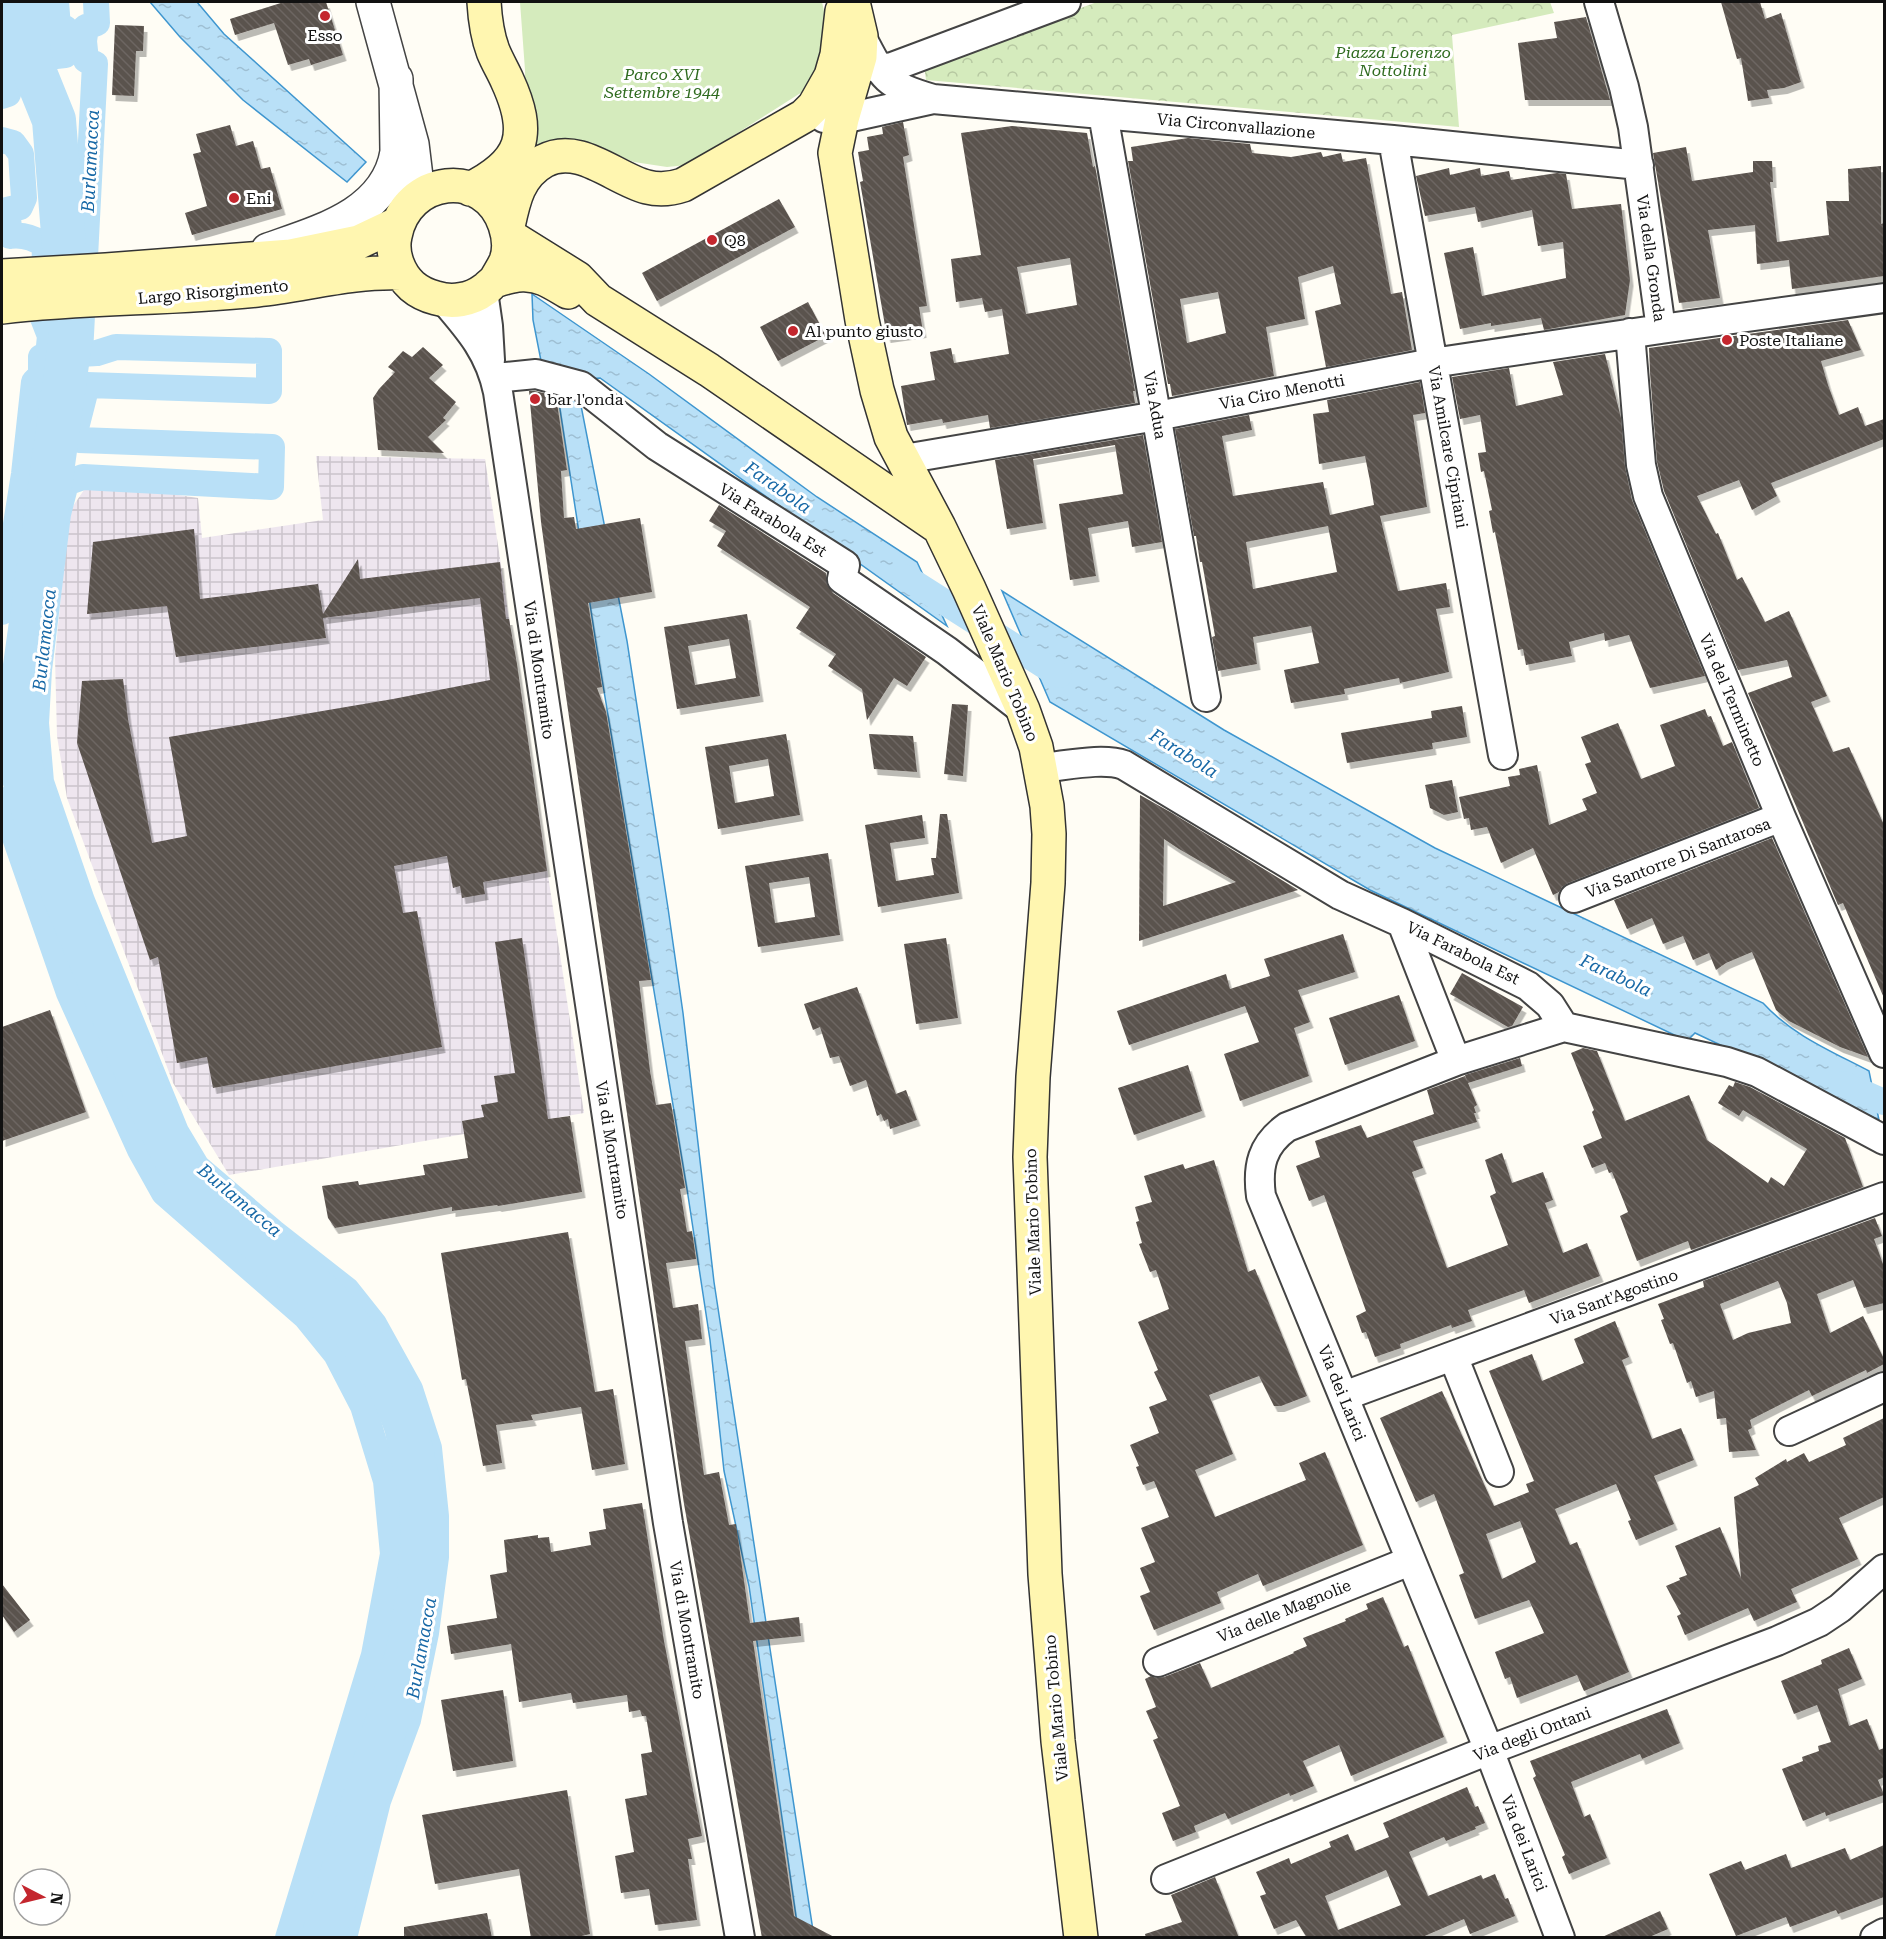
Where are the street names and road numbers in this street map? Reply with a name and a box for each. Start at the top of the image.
street label: Via Circonvallazione [1156,110,1316,142]
street label: Via della Gronda [1633,193,1669,323]
street label: Largo Risorgimento [137,276,289,308]
street label: Via Amilcare Cipriani [1424,364,1472,530]
street label: Via Adua [1140,369,1170,441]
street label: Via Ciro Menotti [1218,371,1346,413]
street label: Via Farabola Est [716,479,830,561]
street label: Via di Montramito [520,599,558,741]
street label: Viale Mario Tobino [968,602,1043,745]
street label: Via del Terminetto [1695,631,1769,769]
street label: Via Santorre Di Santarosa [1583,814,1774,902]
street label: Via Farabola Est [1403,917,1523,989]
street label: Via di Montramito [592,1079,632,1221]
street label: Viale Mario Tobino [1021,1148,1045,1296]
street label: Via Sant'Agostino [1547,1265,1681,1329]
street label: Via dei Larici [1314,1342,1370,1444]
street label: Via di Montramito [665,1559,709,1701]
street label: Via delle Magnolie [1214,1575,1354,1646]
street label: Viale Mario Tobino [1040,1634,1072,1782]
street label: Via degli Ontani [1471,1703,1593,1765]
street label: Via dei Larici [1497,1792,1551,1894]

